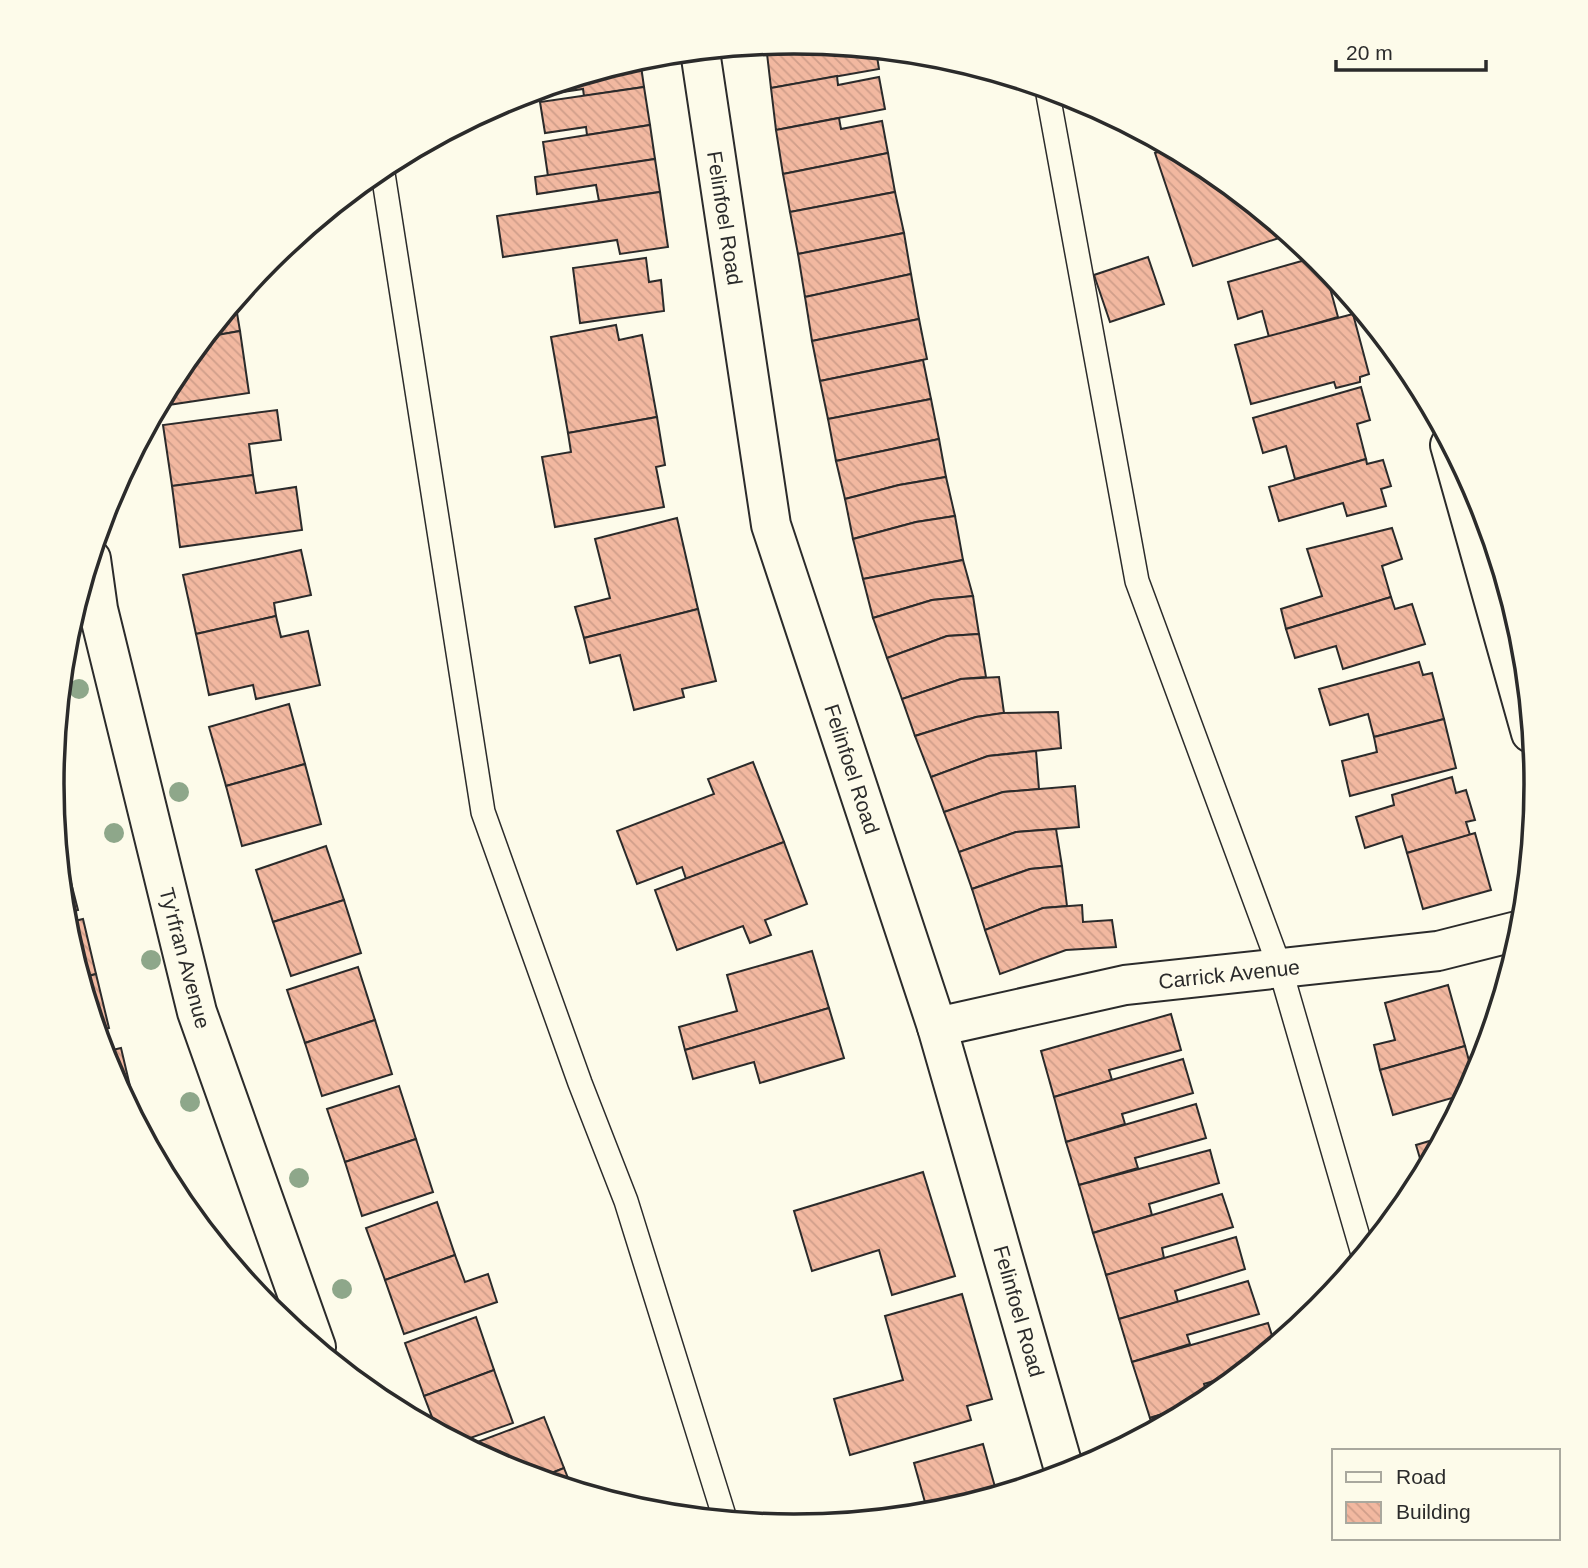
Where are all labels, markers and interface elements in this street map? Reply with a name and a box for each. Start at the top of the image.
scale bar [1336,28,1486,72]
text: 20 m [1346,41,1393,64]
street label: Felinfoel Road [703,149,747,287]
street label: Felinfoel Road [820,701,884,837]
street label: Ty'rfran Avenue [155,885,215,1031]
street label: Carrick Avenue [1157,955,1301,993]
street label: Felinfoel Road [989,1243,1049,1379]
legend [1332,1449,1560,1540]
text: Road [1396,1465,1446,1488]
text: Building [1396,1500,1471,1523]

